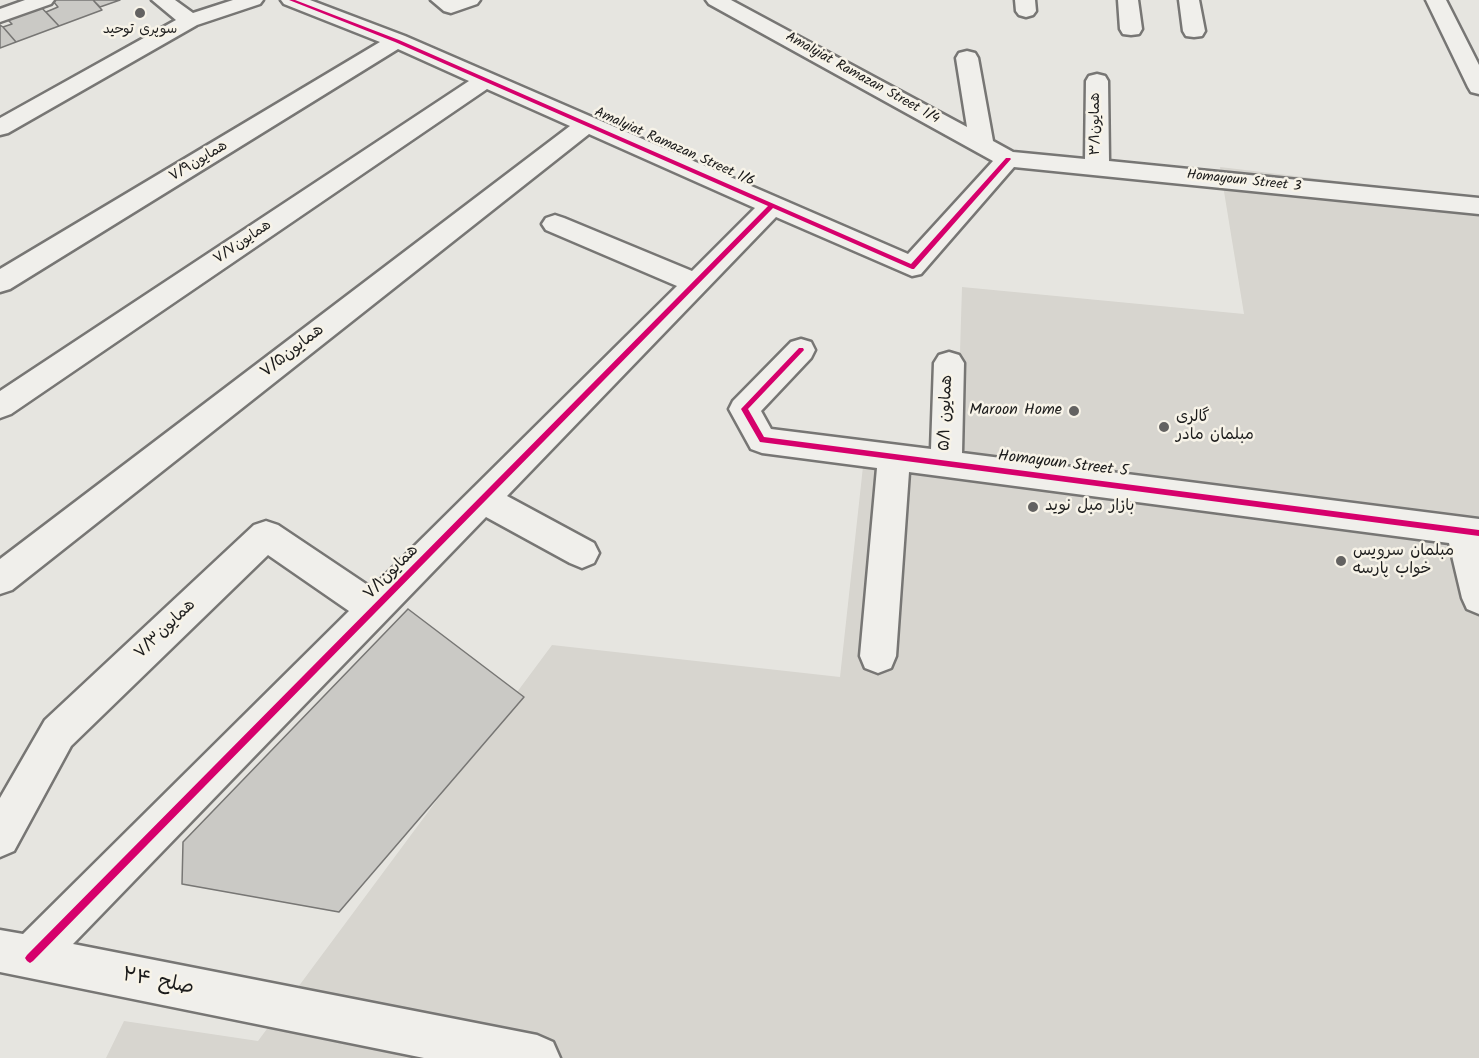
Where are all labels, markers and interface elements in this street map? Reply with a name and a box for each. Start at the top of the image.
marker: سوپری توحید [133,6,147,20]
place label: سوپری توحید [103,23,177,39]
street label: Amalyiat Ramazan Street 1/4 [782,30,942,128]
street label: همایون۳/۱ [1089,93,1105,155]
street label: Amalyiat Ramazan Street 1/6 [591,105,757,191]
street label: همایون۷/۹ [167,138,231,186]
street label: Homayoun Street 3 [1186,168,1302,196]
street label: همایون۷/۷ [211,218,275,268]
street label: همایون۷/۵ [257,321,329,383]
street label: همایون ۵/۱ [936,375,958,451]
place label: Maroon Home [969,401,1062,421]
marker: Maroon Home [1067,404,1081,418]
place label: گالری مبلمان مادر [1176,408,1254,446]
marker: گالری مبلمان مادر [1157,420,1171,434]
street label: Homayoun Street 5 [997,447,1129,483]
place label: بازار مبل نوید [1045,497,1134,517]
marker: بازار مبل نوید [1026,500,1040,514]
street label: همایون۷/۱ [360,541,424,605]
place label: مبلمان سرویس خواب پارسه [1353,542,1454,580]
marker: مبلمان سرویس خواب پارسه [1334,554,1348,568]
street label: همایون۷/۳ [132,596,200,664]
street label: صلح ۲۴ [120,964,196,1002]

